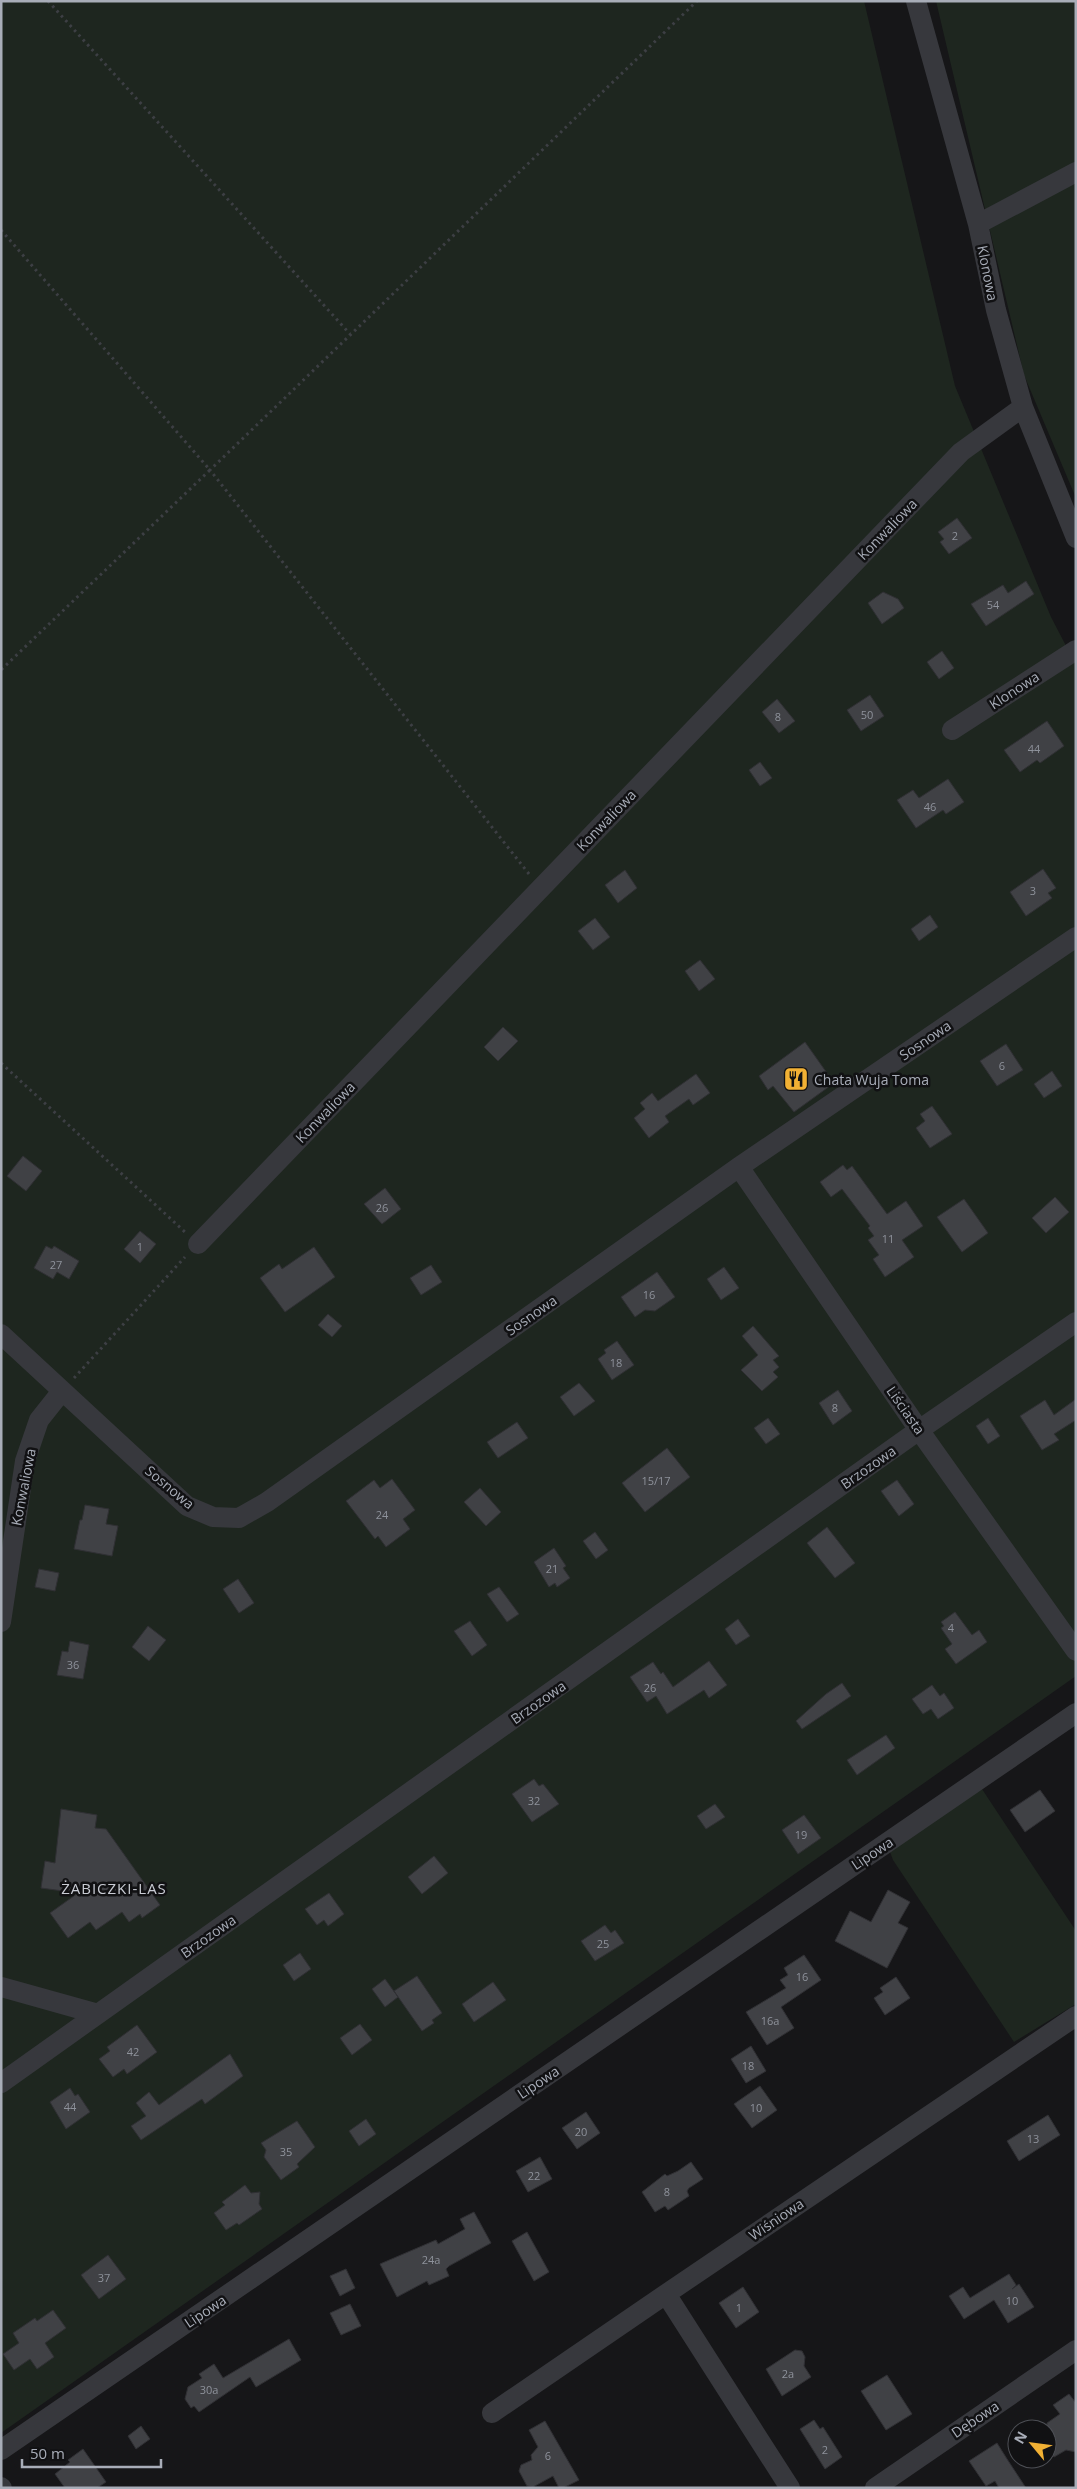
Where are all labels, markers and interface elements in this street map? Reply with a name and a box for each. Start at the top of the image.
street label: Klonowa [973,244,1003,302]
street label: Konwaliowa [853,494,921,564]
house number: 2 [952,528,958,543]
house number: 54 [987,597,1000,612]
street label: Klonowa [985,667,1043,713]
house number: 50 [861,707,873,722]
house number: 8 [775,709,781,724]
house number: 44 [1028,741,1041,756]
street label: Konwaliowa [572,785,640,855]
house number: 46 [924,799,936,814]
house number: 3 [1030,883,1036,898]
street label: Sosnowa [895,1016,955,1064]
house number: 6 [999,1058,1005,1073]
restaurant icon: Chata Wuja Toma [783,1066,809,1092]
place label: Chata Wuja Toma [814,1070,929,1089]
street label: Konwaliowa [291,1077,359,1147]
house number: 26 [376,1200,388,1215]
house number: 11 [882,1231,894,1246]
house number: 1 [137,1239,143,1254]
house number: 27 [50,1257,62,1272]
house number: 16 [643,1287,655,1302]
street label: Sosnowa [502,1290,560,1340]
house number: 18 [610,1355,622,1370]
street label: Liściasta [882,1382,930,1438]
house number: 8 [832,1400,838,1415]
street label: Brzozowa [837,1441,899,1493]
street label: Konwaliowa [6,1447,40,1527]
street label: Sosnowa [142,1461,198,1513]
house number: 15/17 [641,1473,671,1488]
house number: 24 [376,1507,389,1522]
house number: 21 [546,1561,558,1576]
house number: 4 [948,1620,955,1635]
house number: 36 [67,1657,79,1672]
street label: Brzozowa [507,1676,569,1728]
house number: 26 [644,1680,656,1695]
house number: 32 [528,1793,540,1808]
house number: 19 [795,1827,807,1842]
street label: Lipowa [847,1832,897,1874]
district label: ŻABICZKI-LAS [61,1878,167,1898]
street label: Brzozowa [177,1910,239,1962]
house number: 25 [597,1936,609,1951]
house number: 16 [796,1969,808,1984]
house number: 16a [761,2013,779,2028]
house number: 42 [127,2044,139,2059]
house number: 18 [742,2058,754,2073]
street label: Lipowa [513,2061,563,2103]
house number: 44 [64,2099,77,2114]
house number: 10 [750,2100,762,2115]
house number: 20 [575,2124,587,2139]
house number: 13 [1027,2131,1039,2146]
house number: 35 [280,2144,292,2159]
house number: 22 [528,2168,540,2183]
house number: 8 [664,2184,670,2199]
street label: Wiśniowa [745,2194,807,2244]
house number: 24a [422,2252,440,2267]
house number: 37 [98,2270,110,2285]
street label: Lipowa [180,2290,230,2332]
house number: 10 [1006,2293,1018,2308]
house number: 1 [736,2300,742,2315]
house number: 2a [782,2366,794,2381]
house number: 30a [200,2382,218,2397]
street label: Dębowa [947,2396,1003,2442]
north arrow [1007,2419,1057,2469]
text: N [1009,2428,1031,2447]
scale bar [22,2436,161,2468]
house number: 2 [822,2442,828,2457]
text: 50 m [30,2443,65,2463]
house number: 6 [545,2448,551,2463]

